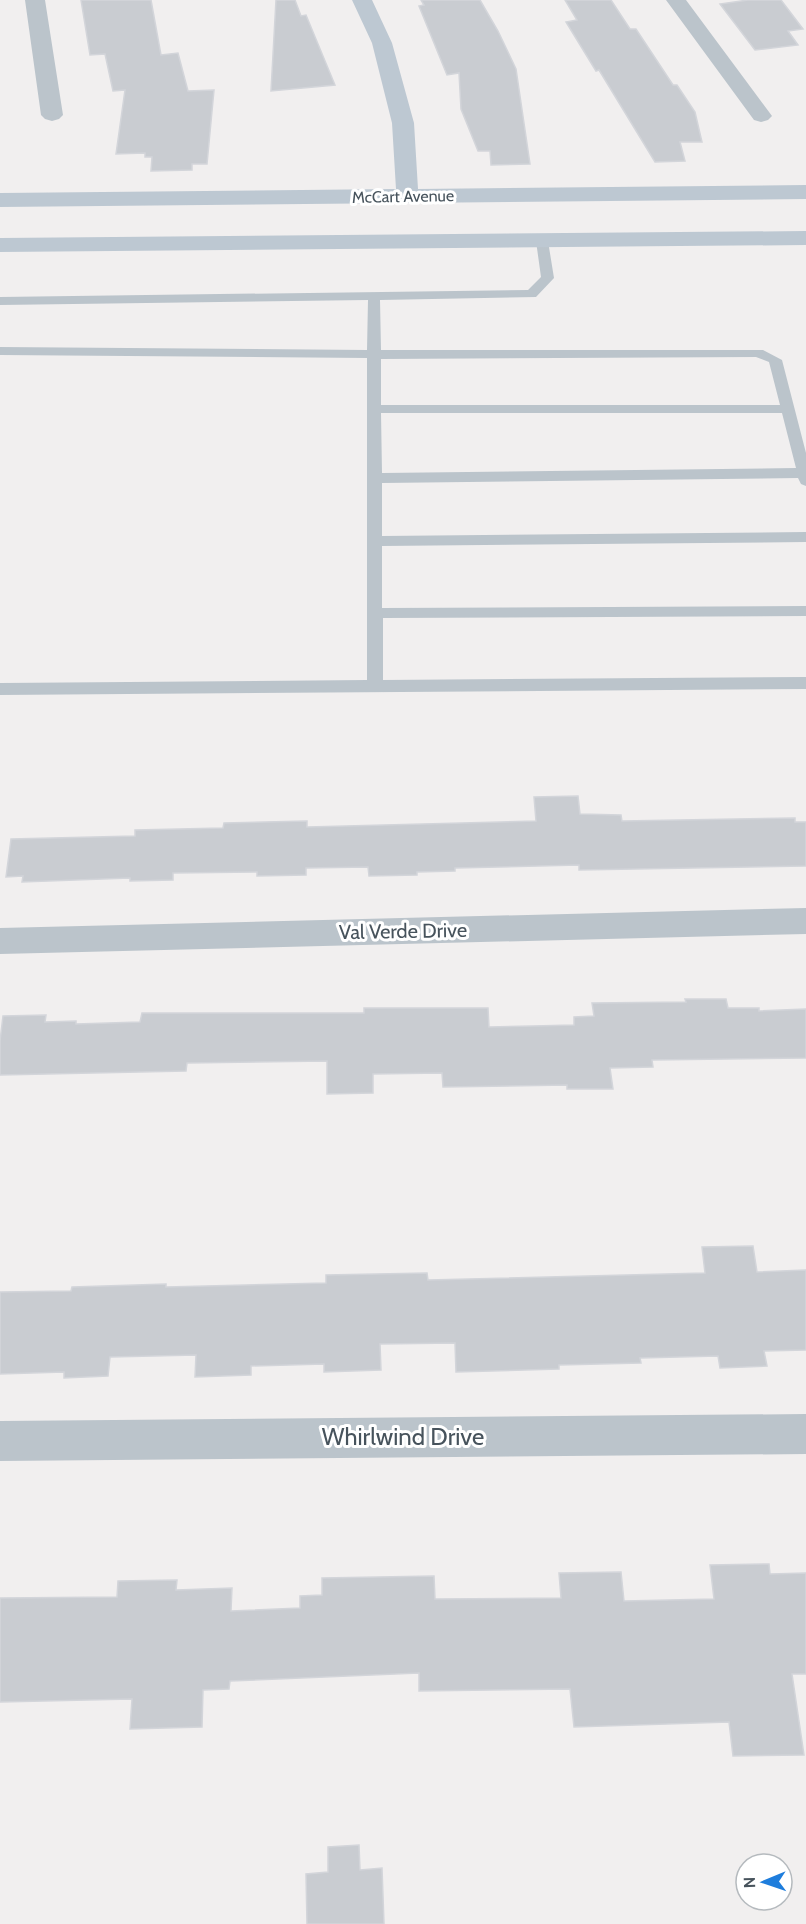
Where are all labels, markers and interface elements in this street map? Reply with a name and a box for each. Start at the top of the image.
street label: McCart Avenue [352,186,454,207]
street label: Val Verde Drive [339,918,467,944]
street label: Whirlwind Drive [322,1422,484,1451]
north arrow [734,1852,794,1912]
text: N [740,1877,759,1888]

